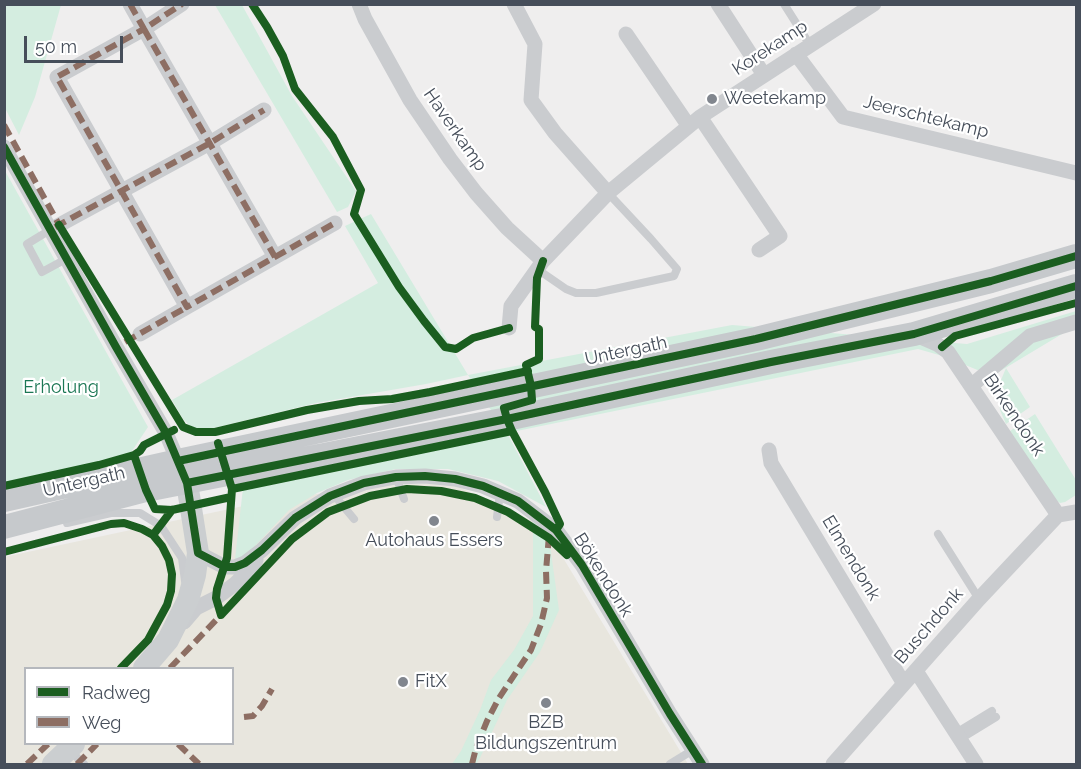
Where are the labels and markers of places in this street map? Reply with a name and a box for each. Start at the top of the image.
place label: Weetekamp [724,88,826,110]
marker: Weetekamp [705,92,719,106]
marker: Autohaus Essers [427,514,441,528]
place label: Autohaus Essers [365,530,503,552]
place label: FitX [415,671,447,693]
marker: FitX [396,675,410,689]
marker: BZB Bildungszentrum [539,696,553,710]
place label: BZB Bildungszentrum [475,712,617,754]

